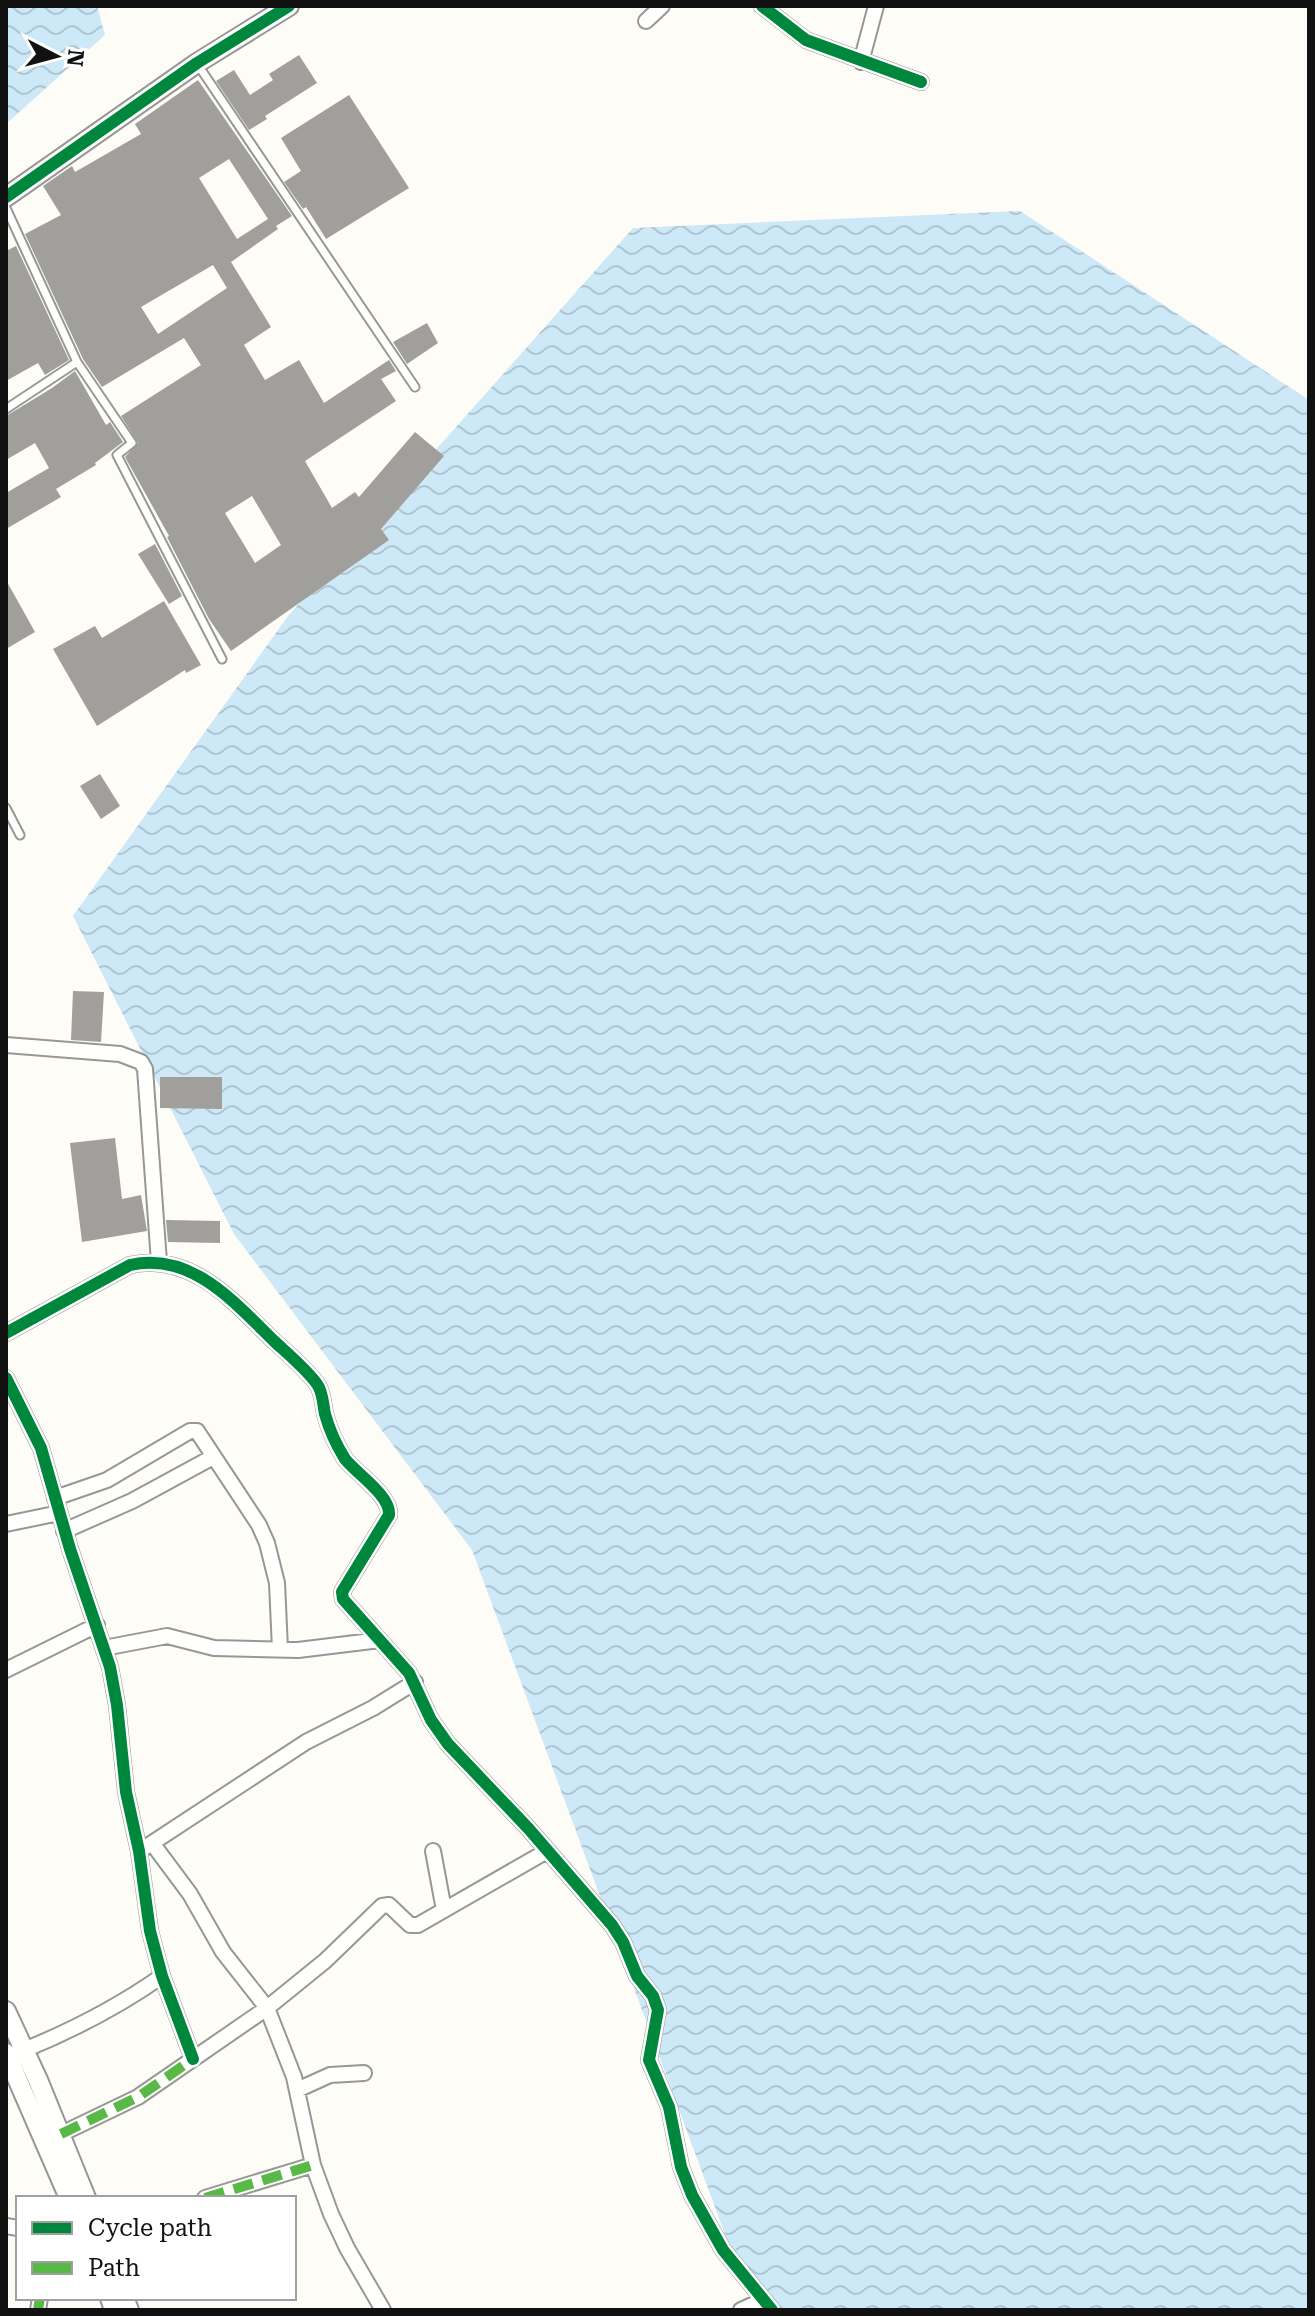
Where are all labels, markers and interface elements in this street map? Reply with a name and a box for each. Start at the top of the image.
north arrow [16,16,96,96]
text: N [62,48,89,68]
legend [16,2196,296,2300]
text: Cycle path [88,2214,212,2242]
text: Path [88,2254,140,2282]

